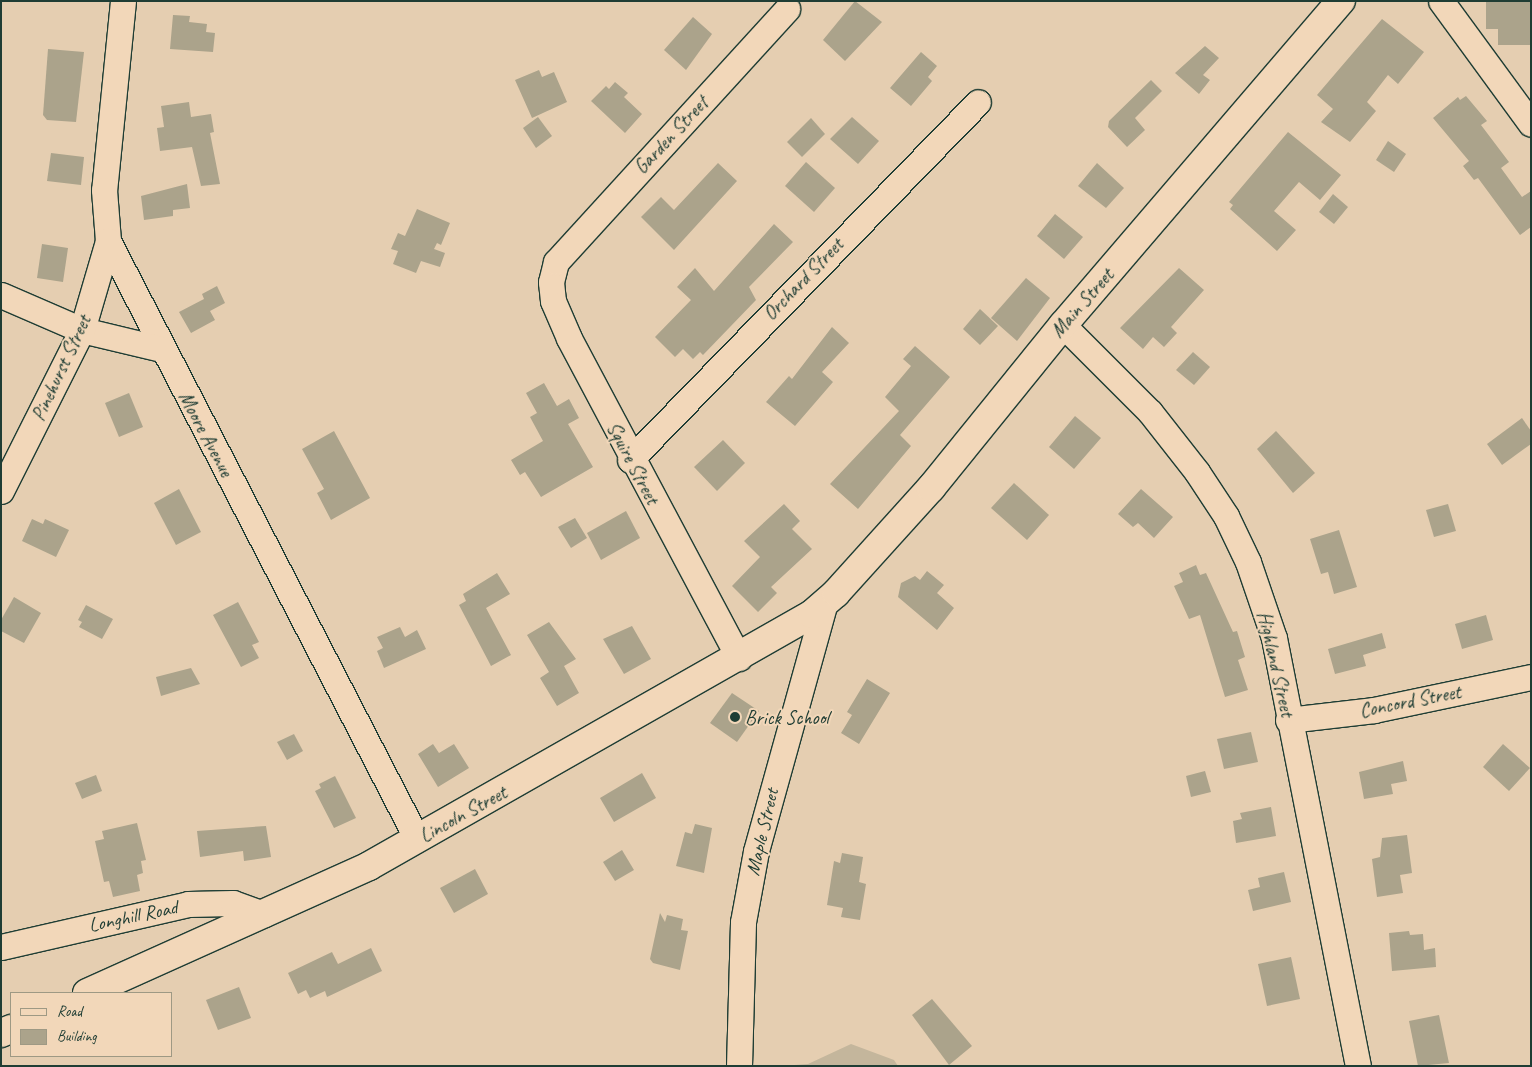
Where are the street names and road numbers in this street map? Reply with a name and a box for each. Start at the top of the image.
street label: Garden Street [629,91,713,179]
street label: Orchard Street [758,233,848,325]
street label: Main Street [1045,263,1119,343]
street label: Pinehurst Street [26,311,96,425]
street label: Moore Avenue [174,387,238,481]
street label: Squire Street [601,418,665,508]
street label: Highland Street [1252,609,1300,719]
street label: Concord Street [1357,679,1463,723]
street label: Lincoln Street [415,780,511,848]
street label: Maple Street [740,786,784,878]
street label: Longhill Road [87,895,179,937]

